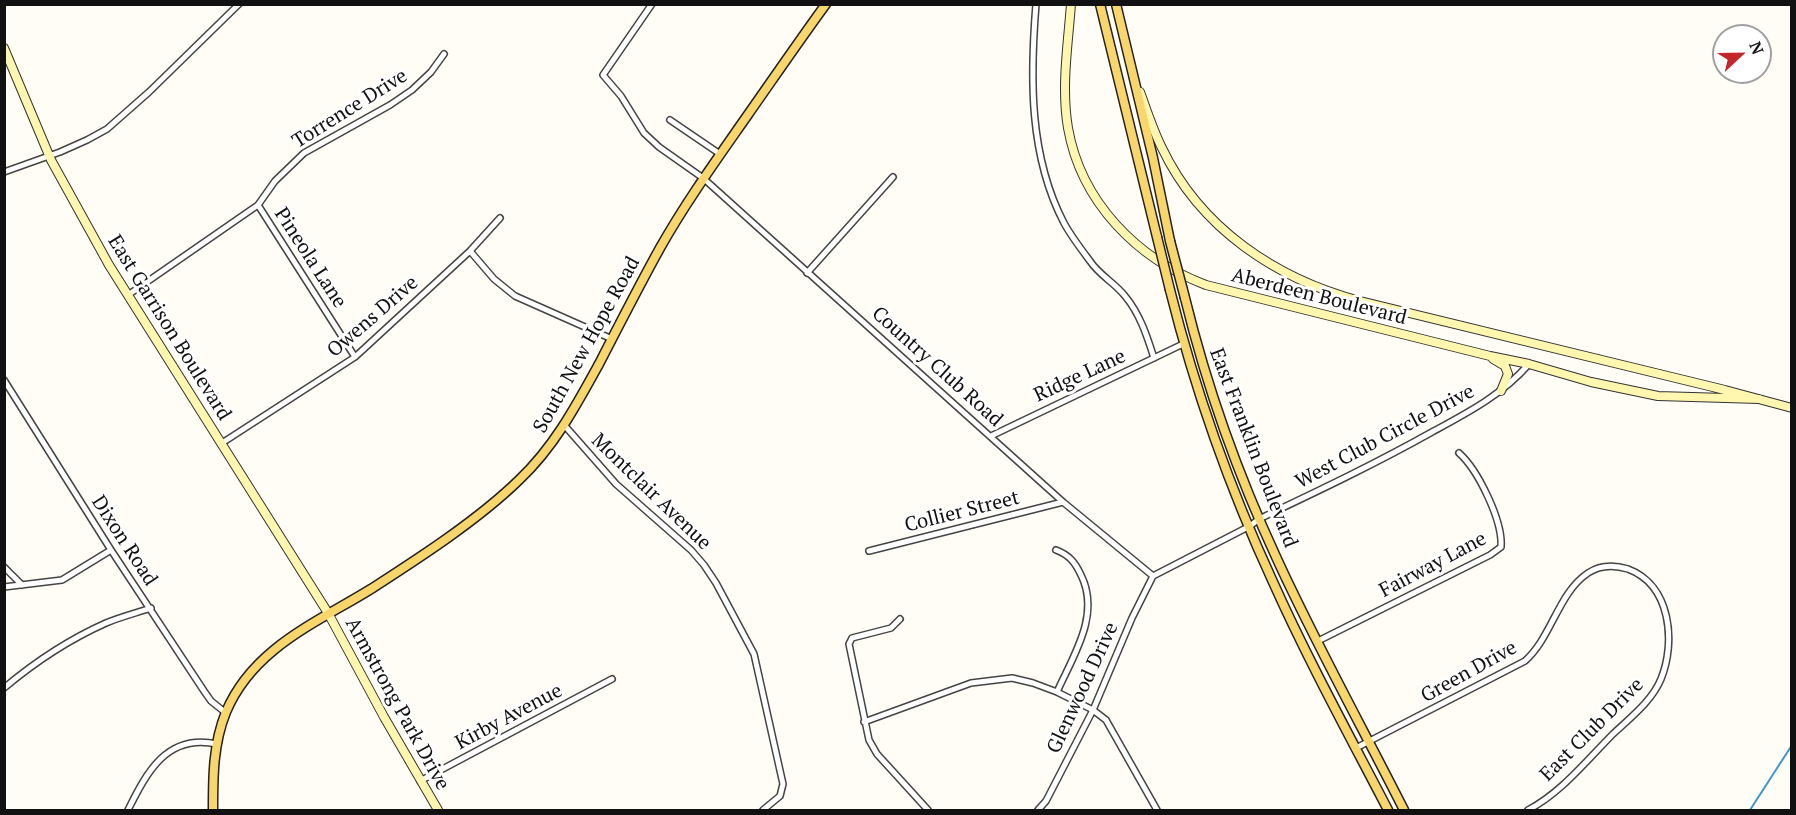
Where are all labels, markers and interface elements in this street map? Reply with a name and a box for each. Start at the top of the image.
north arrow [1712,24,1772,84]
text: N [1744,38,1769,58]
street label: Torrence Drive [288,64,412,154]
street label: Pineola Lane [269,203,351,313]
street label: East Garrison Boulevard [102,231,236,425]
street label: South New Hope Road [529,253,645,437]
street label: Aberdeen Boulevard [1229,264,1409,330]
street label: Owens Drive [323,271,423,363]
street label: Country Club Road [867,302,1007,432]
street label: Ridge Lane [1030,344,1130,408]
street label: East Franklin Boulevard [1204,345,1302,551]
street label: West Club Circle Drive [1291,380,1479,494]
street label: Montclair Avenue [586,429,716,555]
street label: Collier Street [902,486,1022,538]
street label: Dixon Road [86,491,162,591]
street label: Fairway Lane [1375,527,1491,603]
street label: Armstrong Park Drive [340,614,454,794]
street label: Glenwood Drive [1042,619,1124,757]
street label: Green Drive [1417,636,1521,708]
street label: East Club Drive [1535,673,1649,787]
street label: Kirby Avenue [451,679,567,755]

